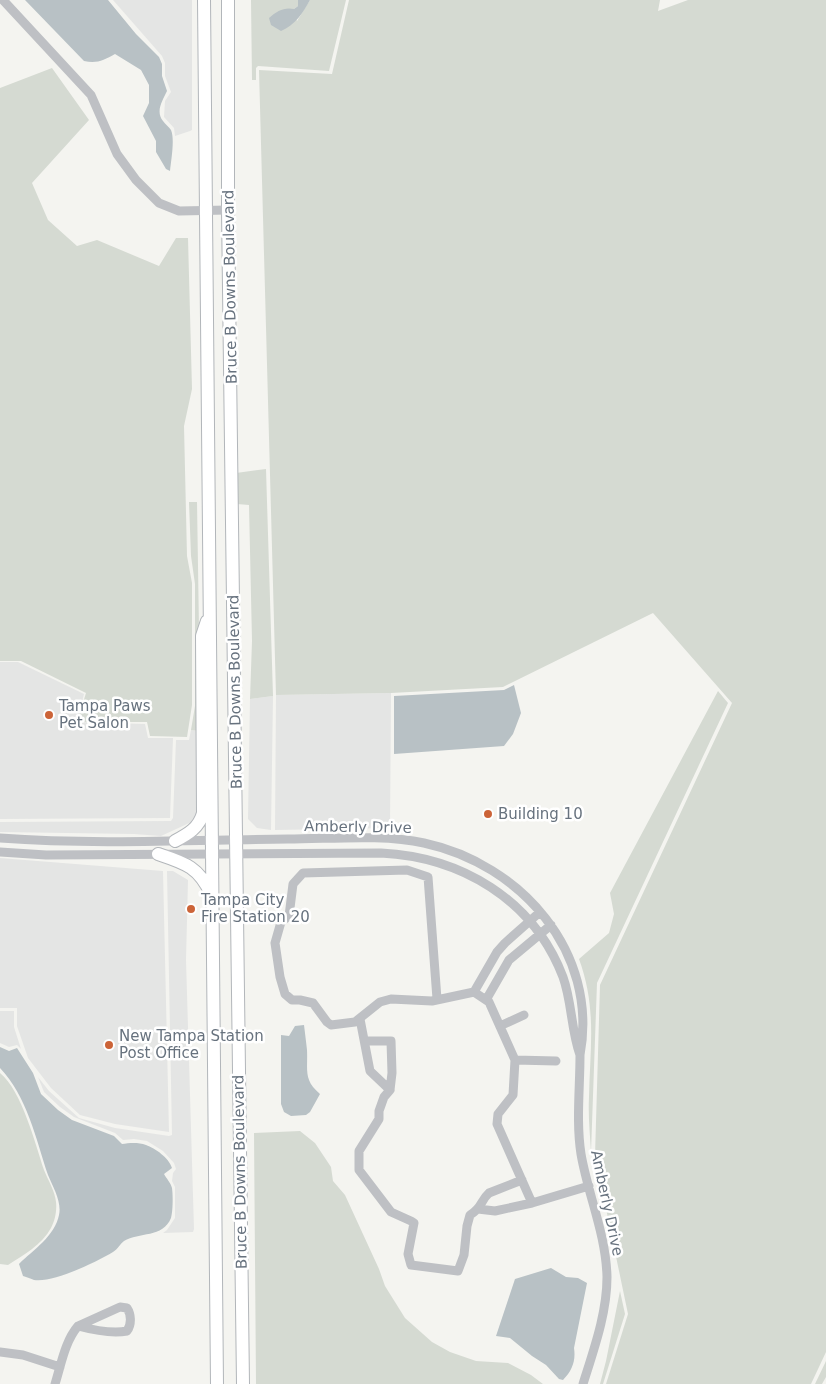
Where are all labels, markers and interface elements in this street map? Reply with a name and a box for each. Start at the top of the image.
street label: Bruce B Downs Boulevard [219,190,241,384]
street label: Bruce B Downs Boulevard [224,595,246,789]
place label: Tampa Paws Pet Salon [58,697,151,732]
marker: Tampa Paws Pet Salon [43,709,55,721]
place label: Building 10 [498,805,583,823]
marker: Building 10 [482,808,494,820]
street label: Amberly Drive [304,817,412,837]
place label: Tampa City Fire Station 20 [200,891,310,926]
marker: Tampa City Fire Station 20 [185,903,197,915]
place label: New Tampa Station Post Office [119,1027,264,1062]
marker: New Tampa Station Post Office [103,1039,115,1051]
street label: Bruce B Downs Boulevard [229,1075,251,1269]
street label: Amberly Drive [587,1149,627,1257]

